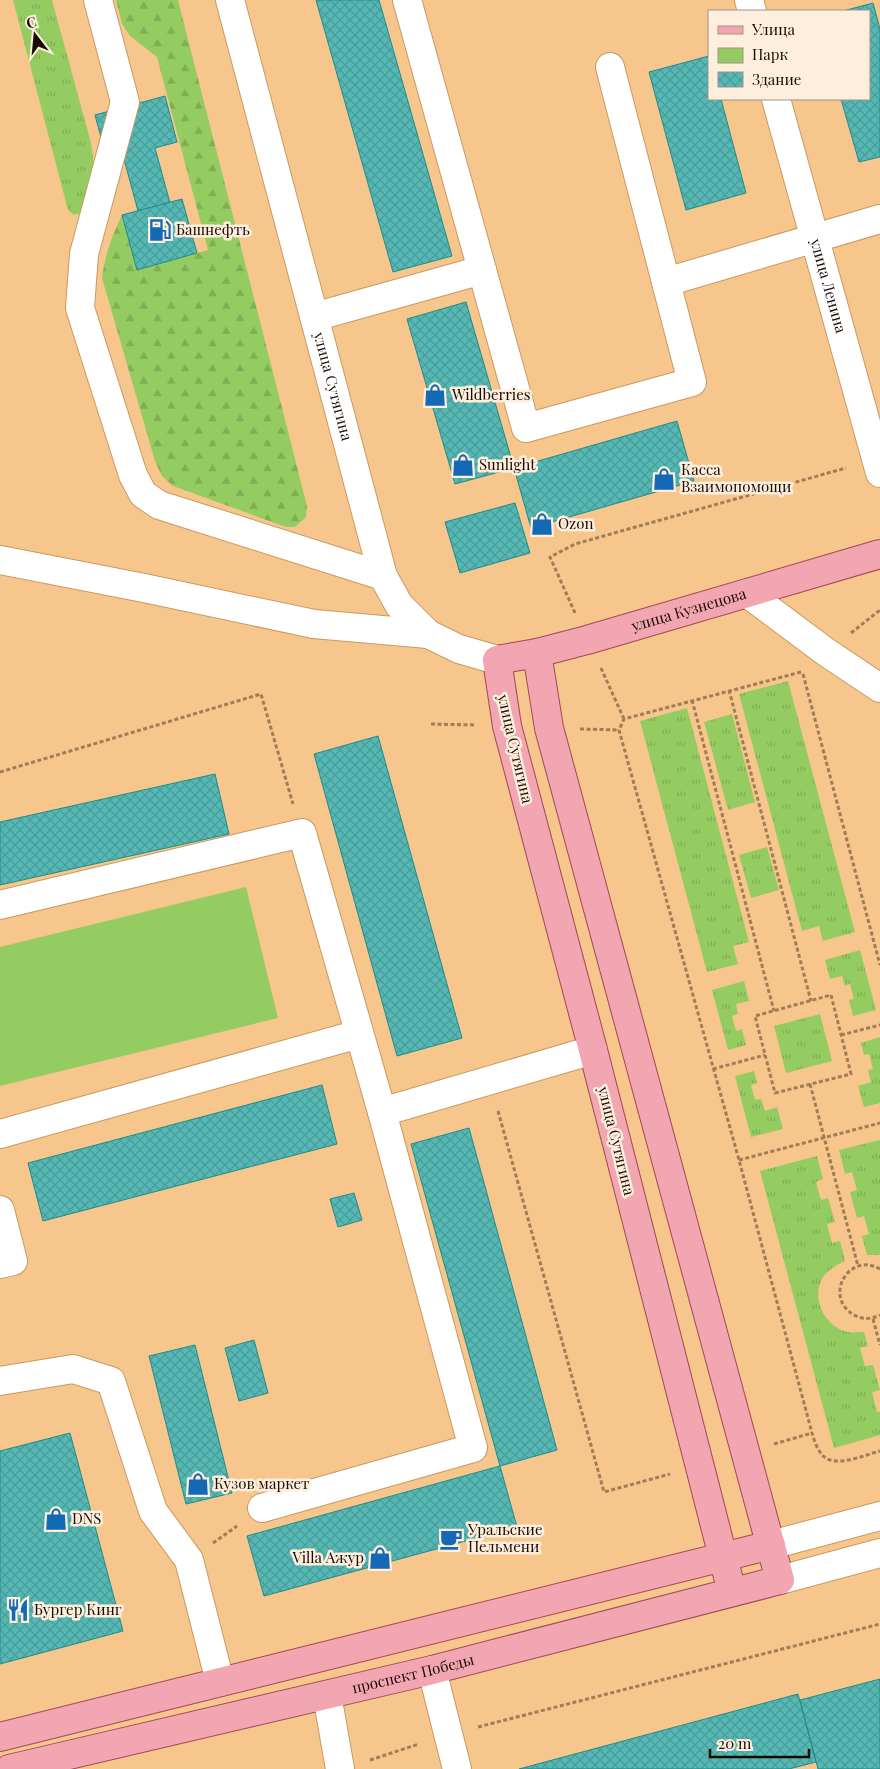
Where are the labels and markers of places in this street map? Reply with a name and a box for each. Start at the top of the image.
fuel station icon: Башнефть [147,217,173,243]
place label: Башнефть [176,219,250,239]
shop icon: Wildberries [422,382,448,408]
place label: Wildberries [451,384,531,404]
shop icon: Sunlight [450,452,476,478]
place label: Sunlight [479,454,536,474]
place label: Касса Взаимопомощи [681,459,791,496]
shop icon: Касса Взаимопомощи [651,466,677,492]
shop icon: Ozon [529,511,555,537]
place label: Ozon [558,513,593,533]
shop icon: Кузов маркет [185,1471,211,1497]
place label: Кузов маркет [214,1473,309,1493]
shop icon: DNS [43,1506,69,1532]
place label: DNS [72,1508,101,1528]
place label: Уральские Пельмени [467,1519,543,1556]
cafe icon: Уральские Пельмени [438,1526,464,1552]
shop icon: Villa Ажур [367,1545,393,1571]
place label: Villa Ажур [292,1547,364,1567]
restaurant icon: Бургер Кинг [5,1597,31,1623]
place label: Бургер Кинг [34,1599,122,1619]

